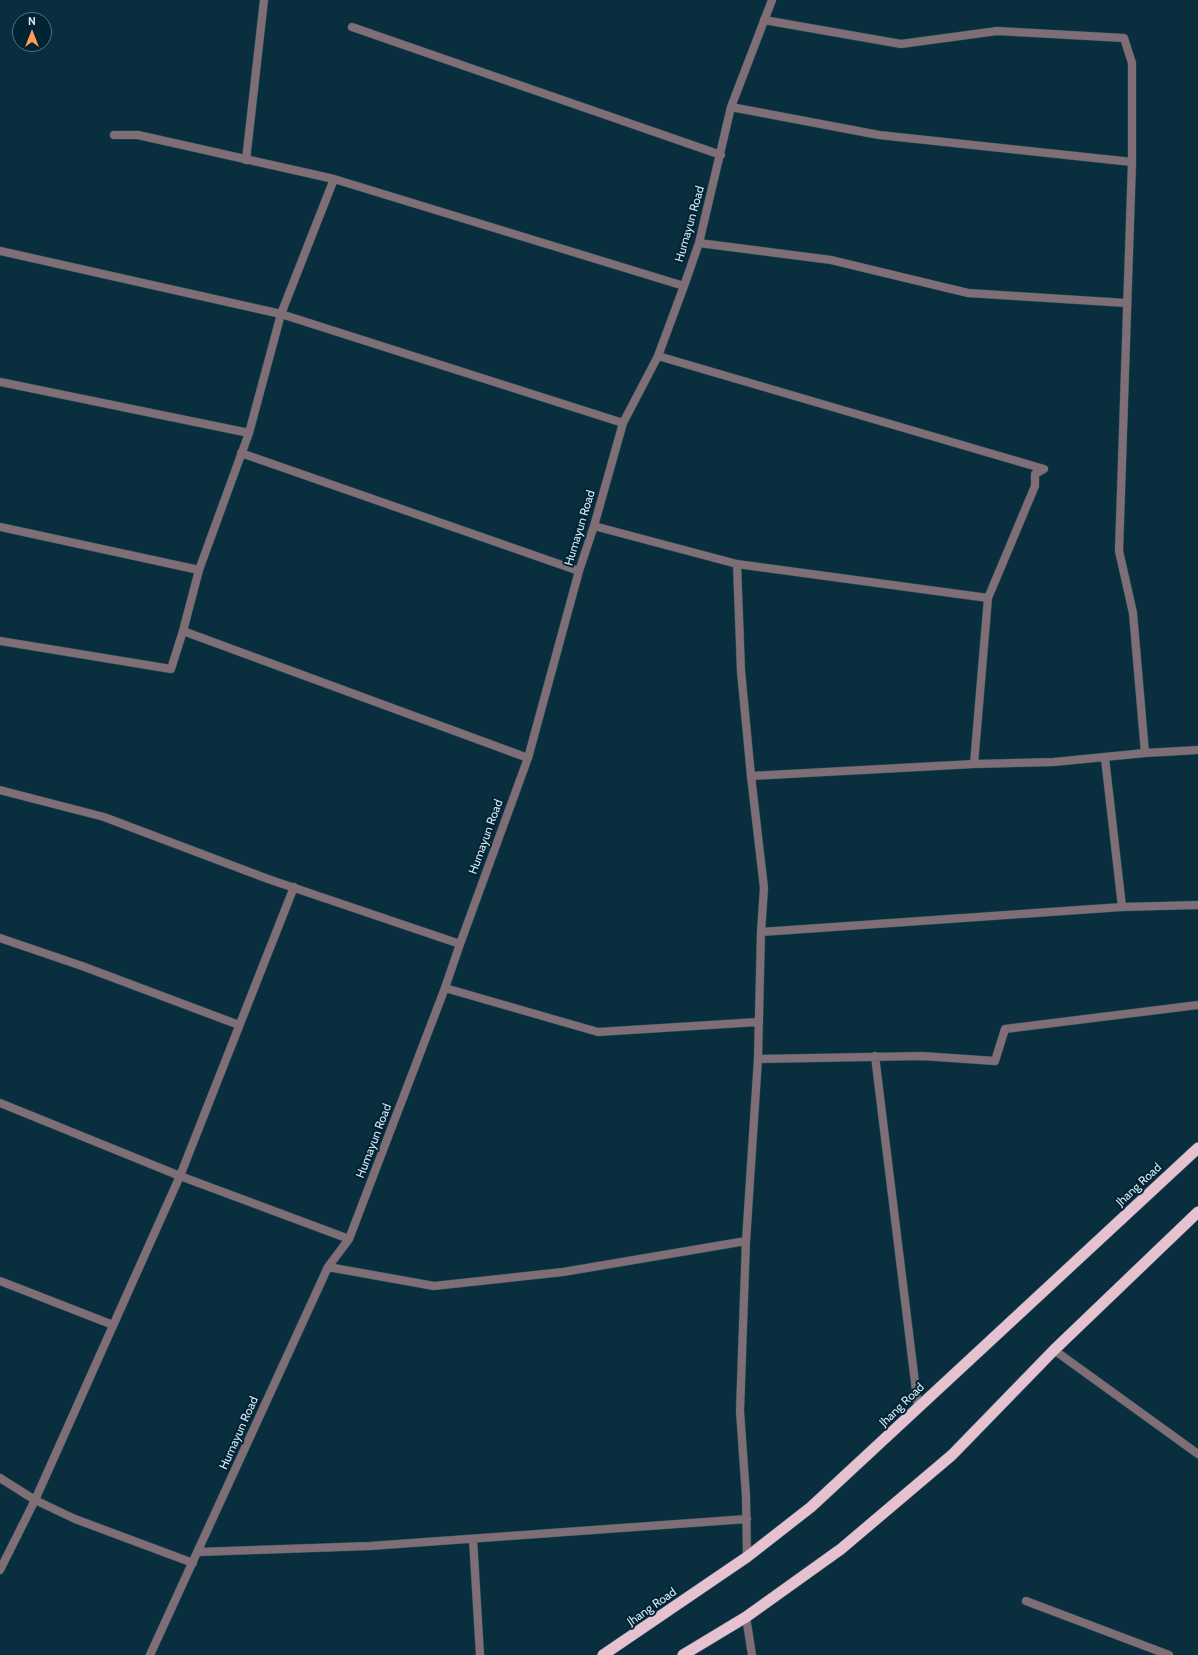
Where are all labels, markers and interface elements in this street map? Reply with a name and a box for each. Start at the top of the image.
north arrow [12,12,52,52]
text: N [28,14,36,28]
street label: Humayun Road [672,184,708,264]
street label: Humayun Road [562,488,598,568]
street label: Humayun Road [466,798,506,876]
street label: Humayun Road [353,1102,395,1180]
street label: Jhang Road [1113,1160,1165,1210]
street label: Jhang Road [877,1380,927,1430]
street label: Humayun Road [216,1394,262,1472]
street label: Jhang Road [625,1585,679,1629]

